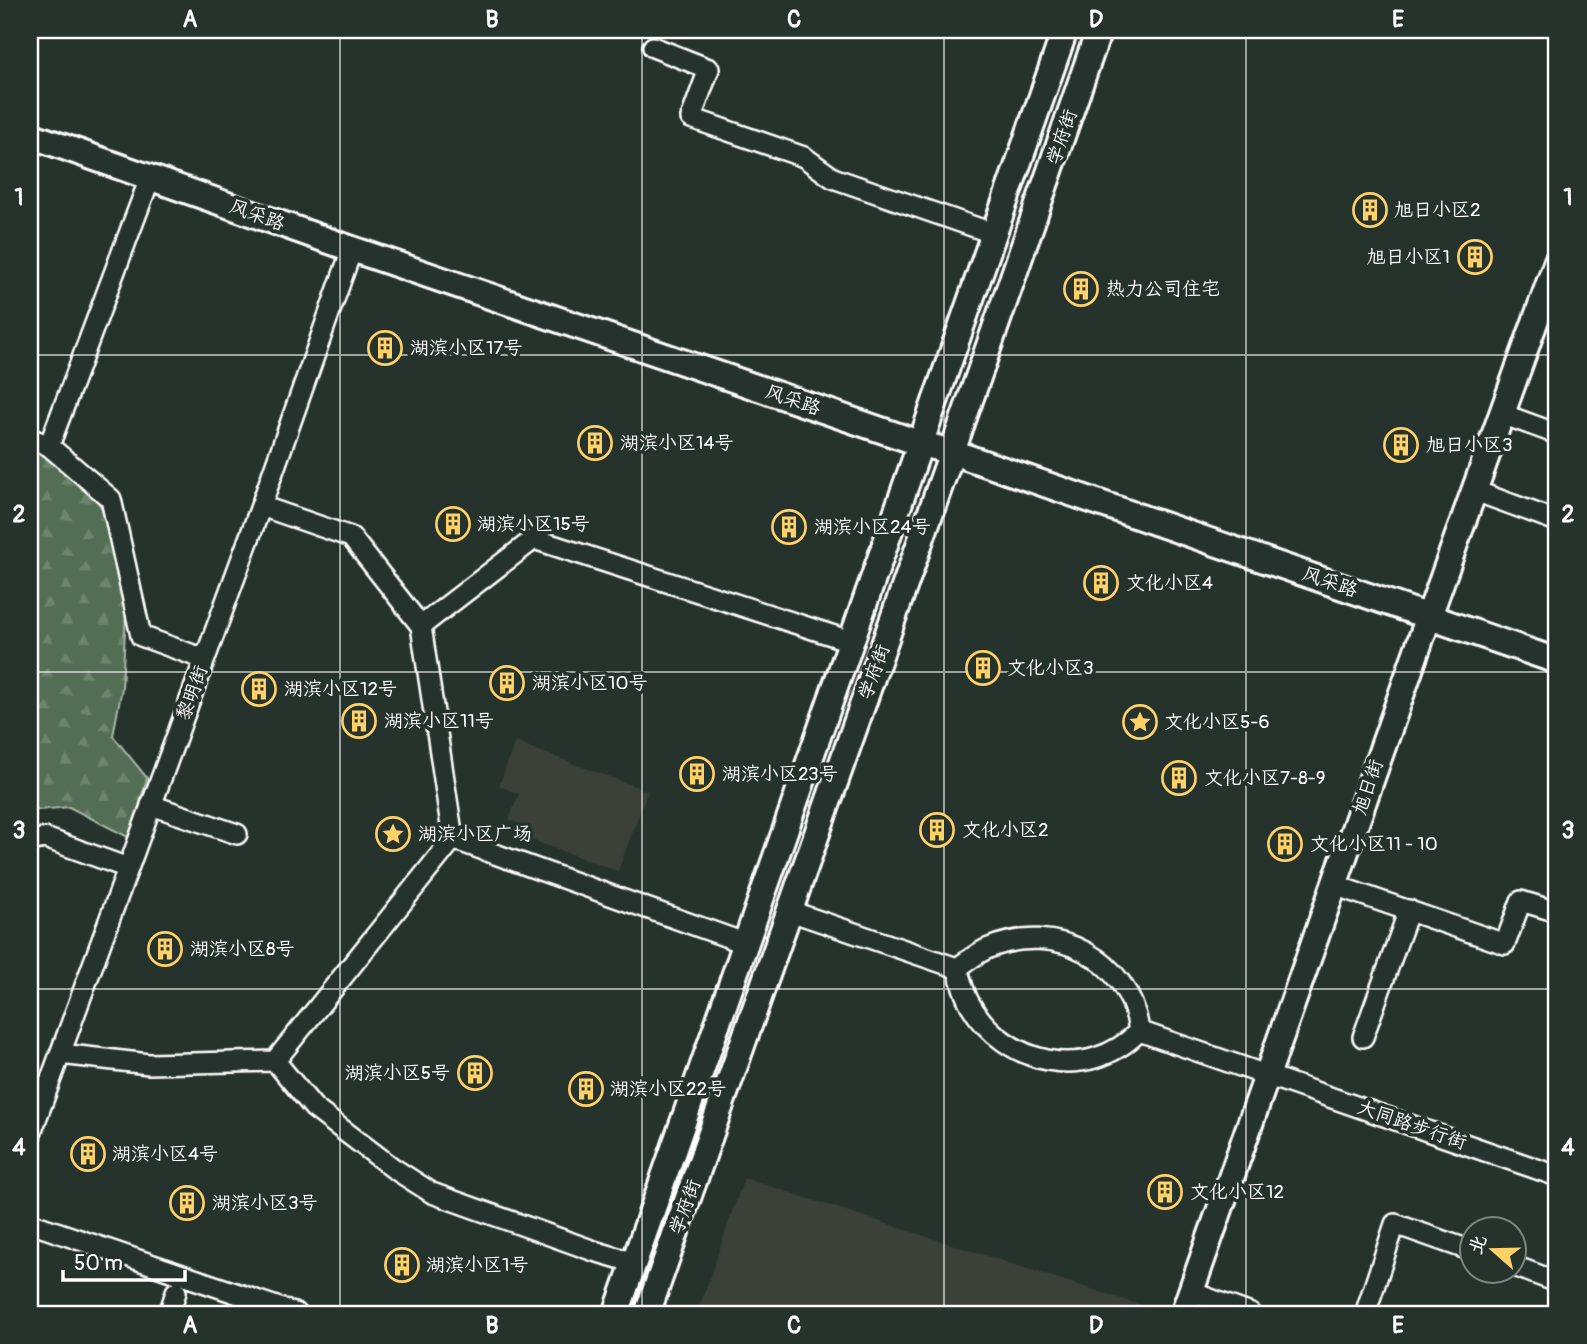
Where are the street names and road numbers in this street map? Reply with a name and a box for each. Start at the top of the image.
street label: 学府街 [1041,106,1083,168]
street label: 风采路 [226,194,288,236]
street label: 风采路 [762,379,824,421]
street label: 风采路 [1299,561,1361,603]
street label: 学府街 [853,641,895,703]
street label: 黎明街 [171,662,213,724]
street label: 旭日街 [1347,756,1389,818]
street label: 大同路步行街 [1354,1095,1470,1155]
street label: 学府街 [664,1176,706,1238]

